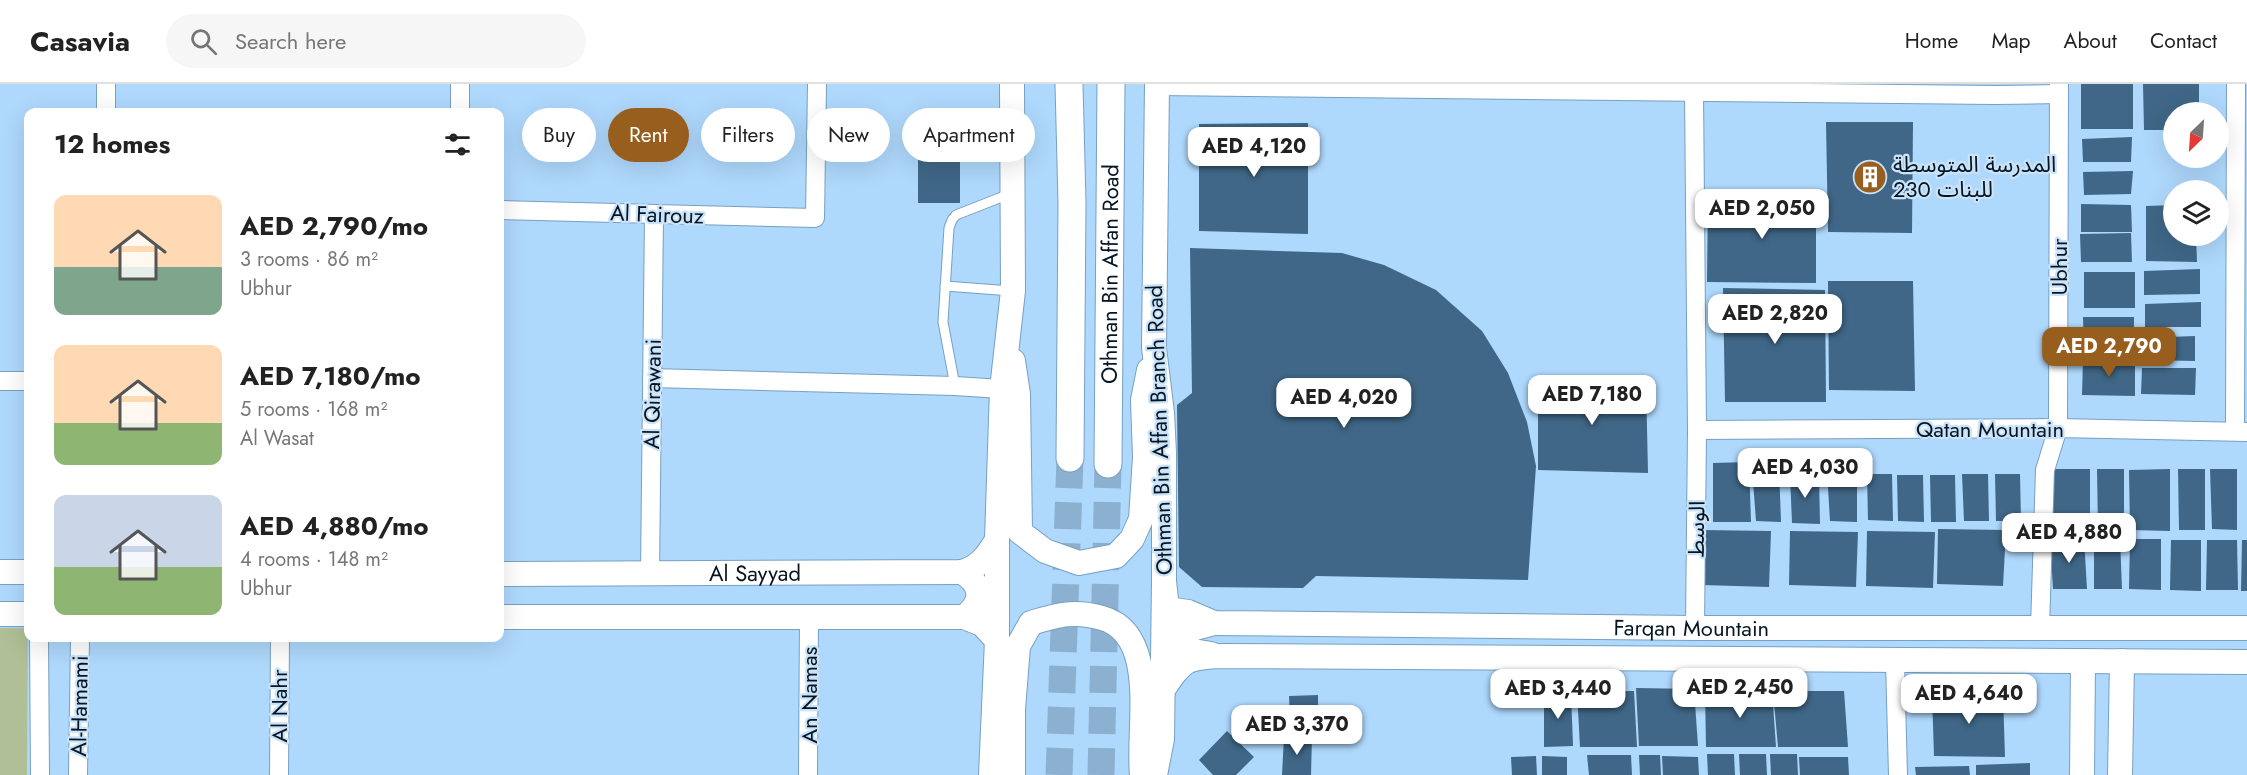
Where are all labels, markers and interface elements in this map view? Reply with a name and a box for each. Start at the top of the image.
search box [166,14,586,68]
text: Casavia [30,21,130,62]
icon: search [187,25,220,58]
text: Search here [235,25,346,57]
text: Home [1905,26,1958,56]
text: Map [1991,26,2031,56]
text: About [2064,26,2117,56]
text: Contact [2150,26,2217,56]
north arrow [2163,102,2229,168]
map controls [2163,102,2229,246]
chip: Buy [522,108,596,162]
chip: Rent [608,108,689,162]
chip: Filters [701,108,795,162]
chip: New [807,108,890,162]
chip: Apartment [902,108,1035,162]
text: 12 homes [54,125,170,163]
pin: AED 4,120 [1185,127,1323,178]
icon: filters [441,128,474,161]
text: AED 4,120 [1202,132,1306,161]
place label: المدرسة المتوسطة 230 للبنات [1893,148,2056,205]
building icon: المدرسة المتوسطة 230 للبنات [1852,159,1888,195]
street label: Othman Bin Affan Road [1093,164,1126,384]
button: layers [2163,180,2229,246]
pin: AED 2,050 [1693,189,1831,240]
text: AED 2,050 [1709,194,1815,223]
street label: Al Fairouz [610,196,704,232]
text: AED 2,790/mo [240,207,428,245]
icon: home [102,219,174,291]
street label: Ubhur [2043,238,2075,295]
text: 3 rooms · 86 m² [240,245,378,274]
text: Ubhur [240,274,292,303]
street label: Othman Bin Affan Branch Road [1138,284,1180,576]
pin: AED 2,820 [1706,294,1844,345]
text: AED 2,820 [1722,299,1828,328]
pin: AED 2,790 [2040,327,2178,378]
text: AED 2,790 [2056,332,2162,361]
street label: Al Qirawani [635,339,669,449]
text: AED 7,180/mo [240,357,421,395]
icon: home [102,369,174,441]
pin: AED 7,180 [1523,375,1661,426]
pin: AED 4,020 [1275,378,1413,429]
text: AED 7,180 [1542,380,1642,409]
text: AED 4,020 [1290,383,1398,412]
text: 5 rooms · 168 m² [240,395,387,424]
street label: Qatan Mountain [1916,413,2064,445]
text: Al Wasat [240,424,314,453]
pin: AED 4,030 [1736,448,1874,499]
text: AED 4,030 [1752,453,1858,482]
street label: الوسط [1680,500,1712,558]
text: AED 4,880/mo [240,507,429,545]
pin: AED 4,880 [2000,513,2138,564]
text: AED 4,880 [2016,518,2122,547]
icon: home [102,519,174,591]
text: 4 rooms · 148 m² [240,545,388,574]
street label: Al Sayyad [709,557,801,589]
text: Ubhur [240,574,292,603]
street label: Farqan Mountain [1613,611,1769,644]
street label: An Namas [793,646,825,743]
street label: Al-Hamami [62,655,96,757]
pin: AED 2,450 [1671,668,1809,719]
street label: Al Nahr [263,669,295,742]
pin: AED 3,440 [1489,669,1627,720]
text: AED 2,450 [1686,673,1794,702]
text: AED 3,440 [1504,674,1612,703]
pin: AED 4,640 [1900,674,2038,725]
text: AED 4,640 [1915,679,2023,708]
pin: AED 3,370 [1228,705,1366,756]
text: AED 3,370 [1245,710,1349,739]

